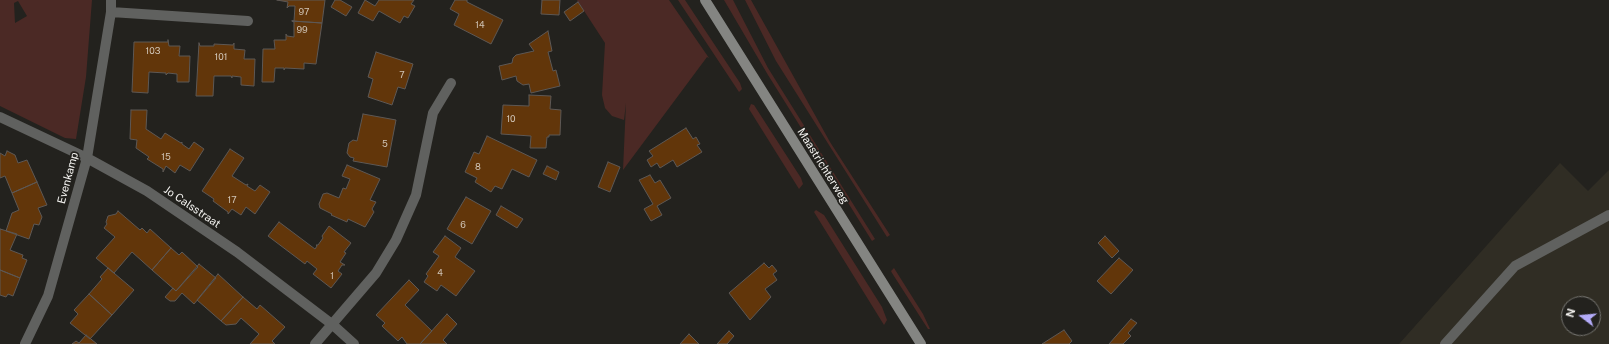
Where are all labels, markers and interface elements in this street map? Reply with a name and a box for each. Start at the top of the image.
house number: 97 [299,7,309,17]
house number: 14 [475,20,485,30]
house number: 99 [296,25,308,35]
house number: 103 [146,46,160,56]
house number: 101 [215,52,227,62]
house number: 7 [399,70,405,80]
house number: 10 [506,114,516,124]
street label: Maastrichterweg [794,126,852,206]
house number: 5 [382,139,388,149]
street label: Evenkamp [55,151,81,205]
house number: 15 [161,152,171,162]
house number: 8 [475,162,481,172]
street label: Jo Calsstraat [161,183,223,231]
house number: 17 [227,195,237,205]
house number: 6 [460,220,466,230]
house number: 4 [437,268,443,278]
house number: 1 [330,271,334,281]
north arrow [1561,296,1601,336]
text: N [1563,307,1577,319]

